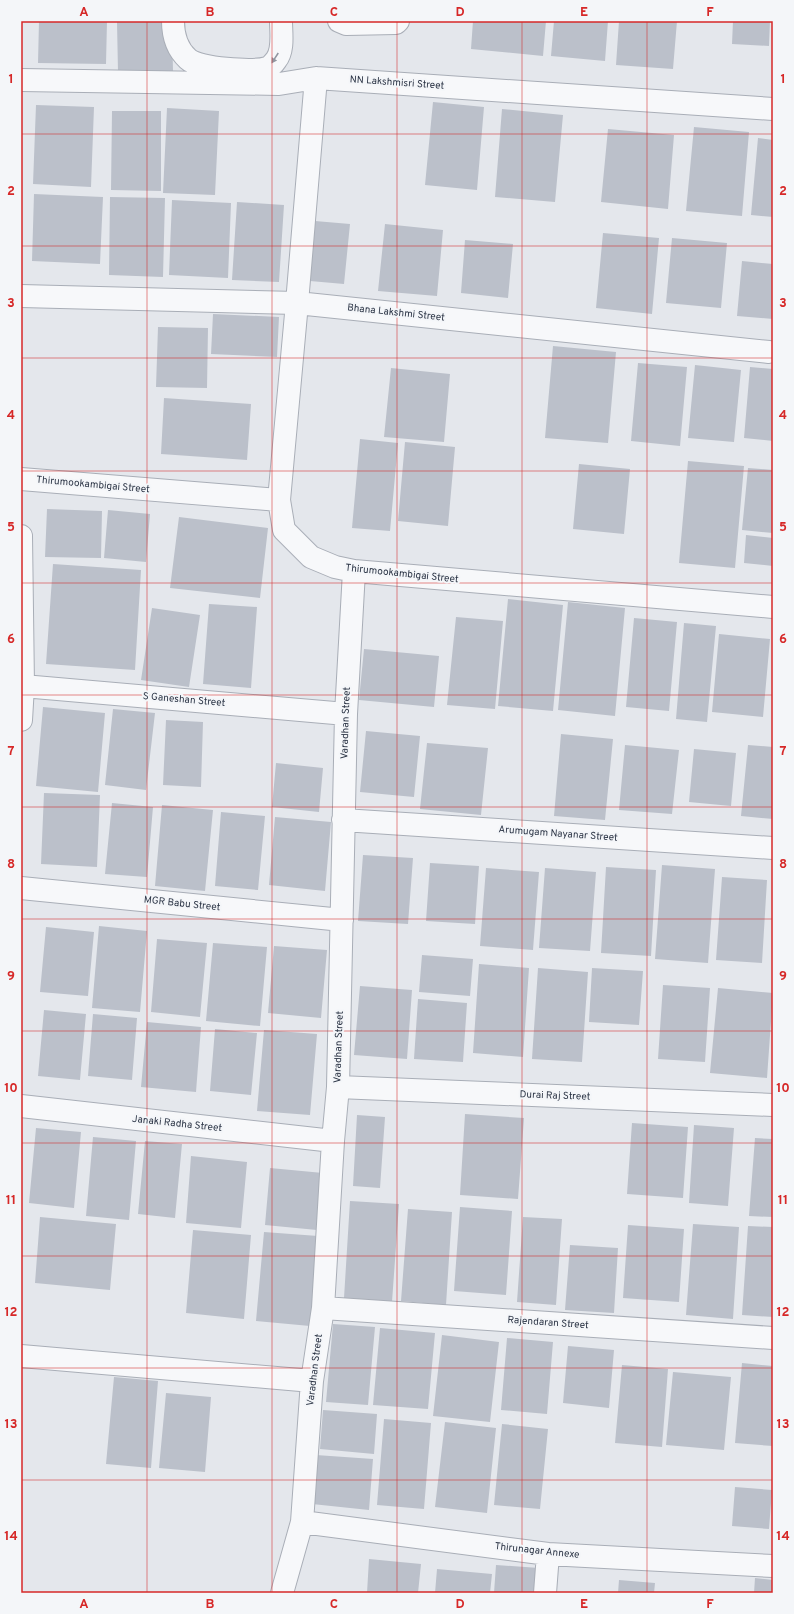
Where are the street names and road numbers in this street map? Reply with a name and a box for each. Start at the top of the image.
street label: NN Lakshmisri Street [349,73,445,93]
street label: Bhana Lakshmi Street [346,301,446,325]
street label: Thirumookambigai Street [36,474,151,496]
street label: Thirumookambigai Street [345,562,460,586]
street label: Varadhan Street [338,686,354,759]
street label: S Ganeshan Street [142,690,226,710]
street label: Arumugam Nayanar Street [498,823,618,845]
street label: MGR Babu Street [143,894,221,915]
street label: Varadhan Street [331,1010,347,1083]
street label: Durai Raj Street [519,1088,591,1104]
street label: Janaki Radha Street [131,1113,223,1135]
street label: Rajendaran Street [507,1314,589,1332]
street label: Varadhan Street [304,1333,326,1407]
street label: Thirunagar Annexe [494,1540,580,1562]

